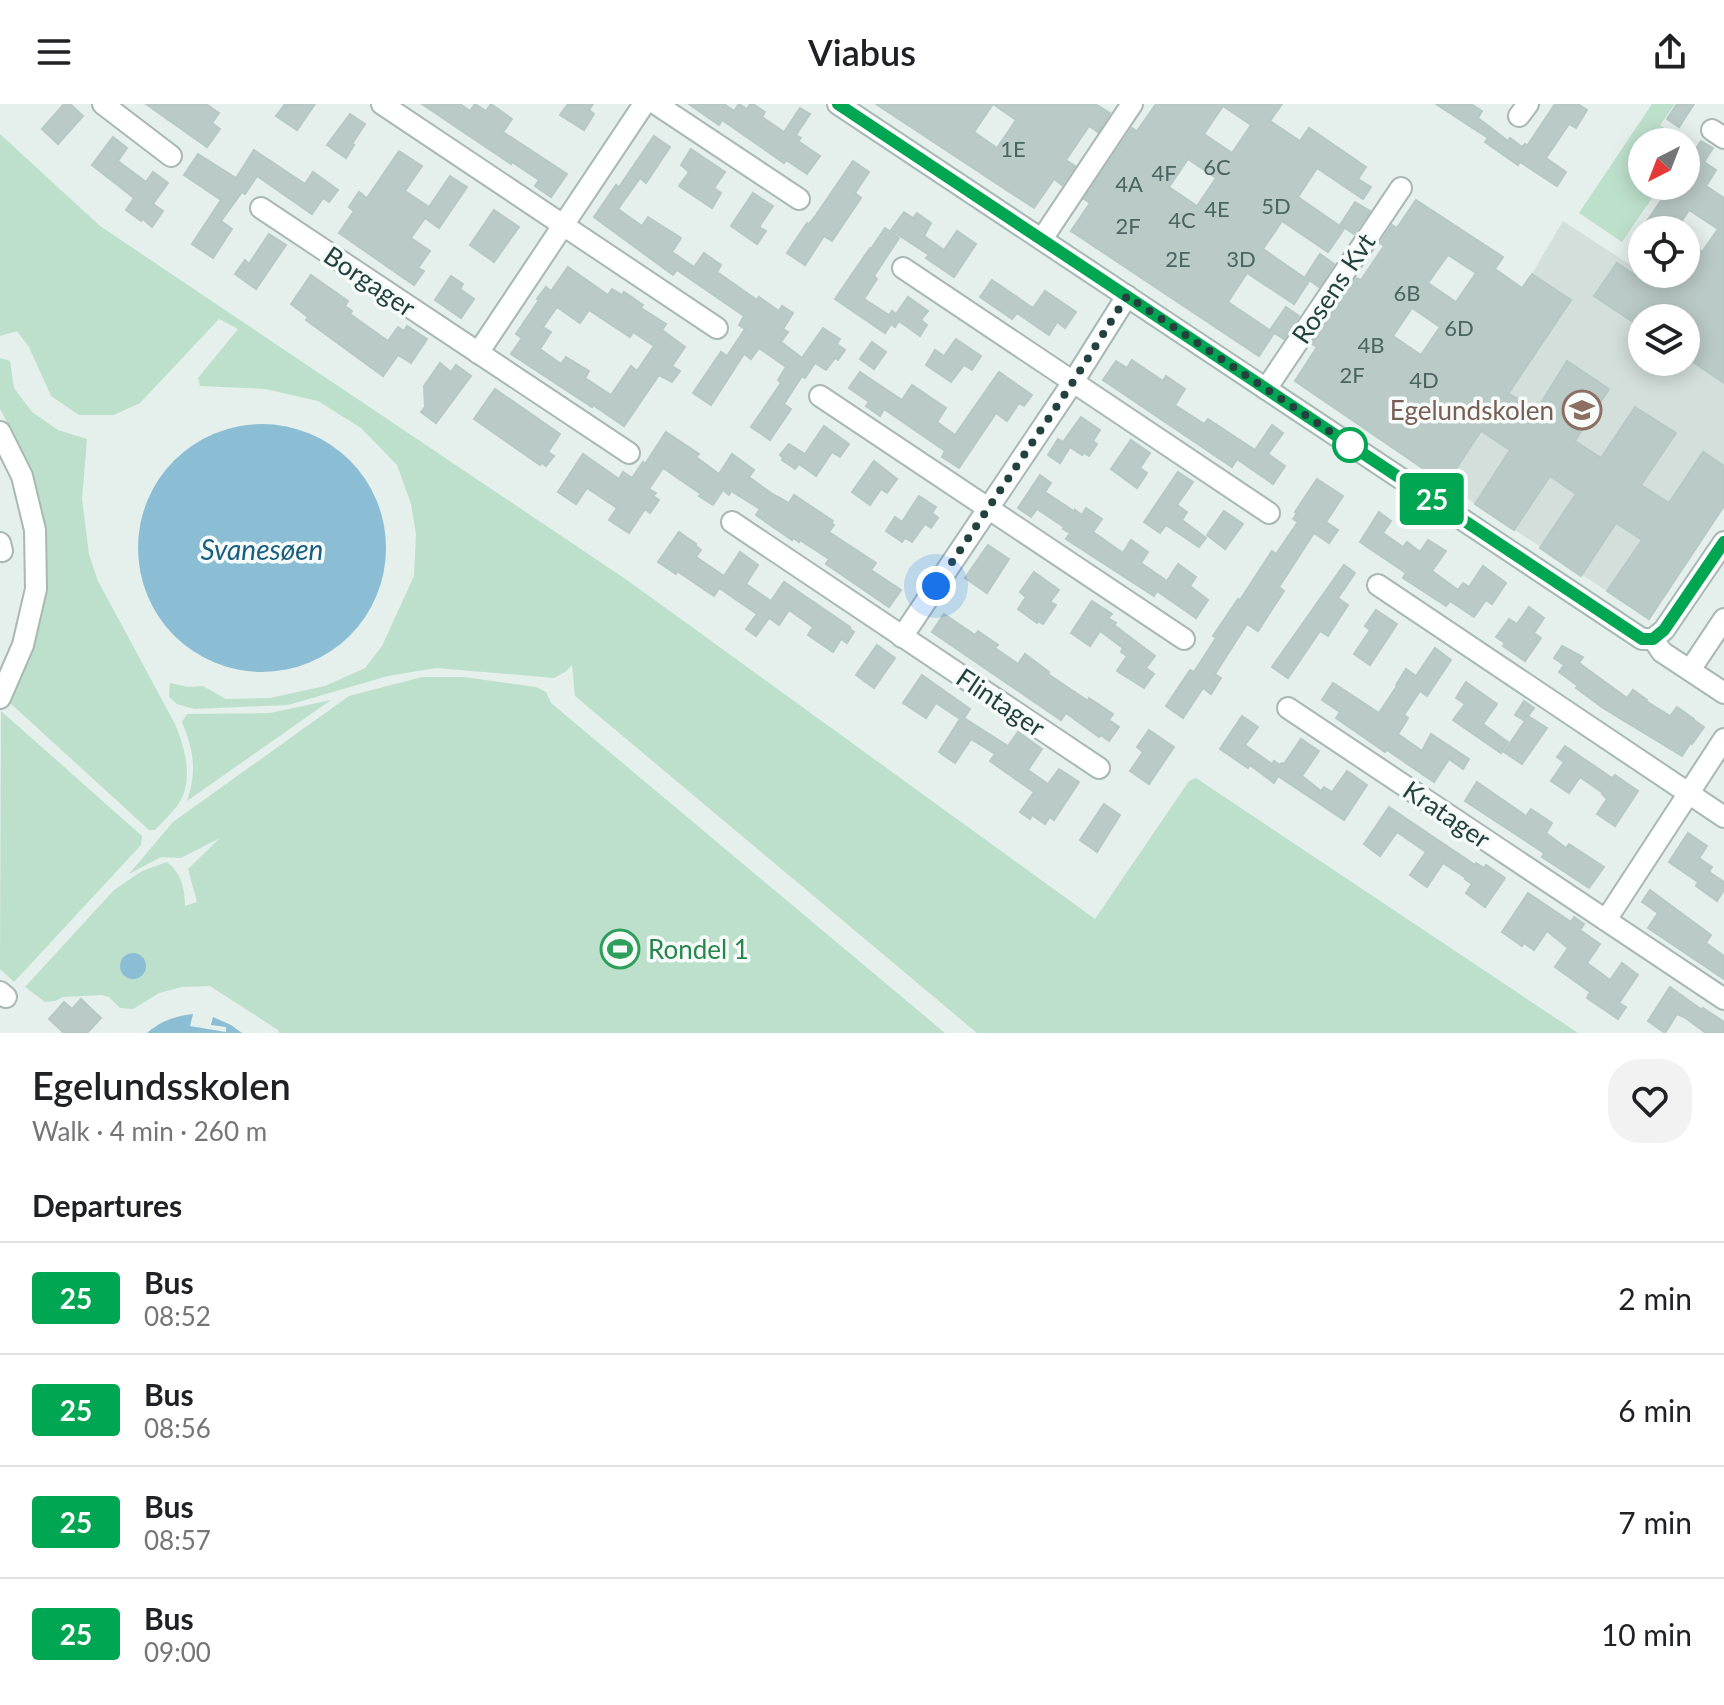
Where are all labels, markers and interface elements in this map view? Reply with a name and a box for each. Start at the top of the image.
icon: menu [32,30,76,74]
text: Viabus [808,30,916,74]
icon: share [1648,30,1692,74]
north arrow [1628,128,1700,200]
map controls [1628,128,1700,376]
house number: 1E [1000,135,1026,162]
house number: 6C [1203,153,1231,180]
house number: 4F [1151,159,1177,186]
house number: 4A [1115,170,1143,197]
house number: 5D [1261,192,1291,219]
house number: 4E [1204,195,1230,222]
house number: 4C [1168,206,1196,233]
house number: 2F [1115,212,1141,239]
button: locate [1628,216,1700,288]
street label: Rosens Kvt [1284,226,1382,349]
street label: Borgager [318,239,422,323]
house number: 2E [1165,245,1191,272]
house number: 3D [1226,245,1256,272]
house number: 6B [1394,279,1420,306]
button: layers [1628,304,1700,376]
house number: 6D [1444,314,1474,341]
house number: 4B [1358,331,1384,358]
house number: 2F [1339,361,1365,388]
house number: 4D [1409,366,1439,393]
school or university icon: Egelundskolen [1561,389,1603,431]
place label: Egelundskolen [1390,394,1554,426]
unlabelled marker [1333,428,1367,462]
line badge: 25 [1396,473,1468,525]
text: 25 [1416,482,1448,516]
water label: Svanesøen [201,532,323,566]
your location [916,566,956,606]
street label: Flintager [951,661,1052,744]
street label: Kratager [1397,773,1497,855]
sports icon: Rondel 1 [599,928,641,970]
place label: Rondel 1 [648,933,749,965]
button: heart [1608,1059,1692,1143]
text: Egelundsskolen [32,1062,291,1108]
text: Walk · 4 min · 260 m [32,1115,267,1147]
text: Departures [32,1187,182,1223]
text: Bus [144,1264,194,1300]
text: 2 min [1618,1280,1692,1316]
text: 25 [60,1281,92,1315]
text: 08:52 [144,1300,211,1332]
text: Bus [144,1376,194,1412]
text: 6 min [1618,1392,1692,1428]
text: 25 [60,1393,92,1427]
text: 08:56 [144,1412,211,1444]
text: Bus [144,1488,194,1524]
text: 7 min [1618,1504,1692,1540]
text: 25 [60,1505,92,1539]
text: 08:57 [144,1524,211,1556]
text: Bus [144,1600,194,1636]
text: 10 min [1601,1616,1692,1652]
text: 25 [60,1617,92,1651]
text: 09:00 [144,1636,211,1668]

